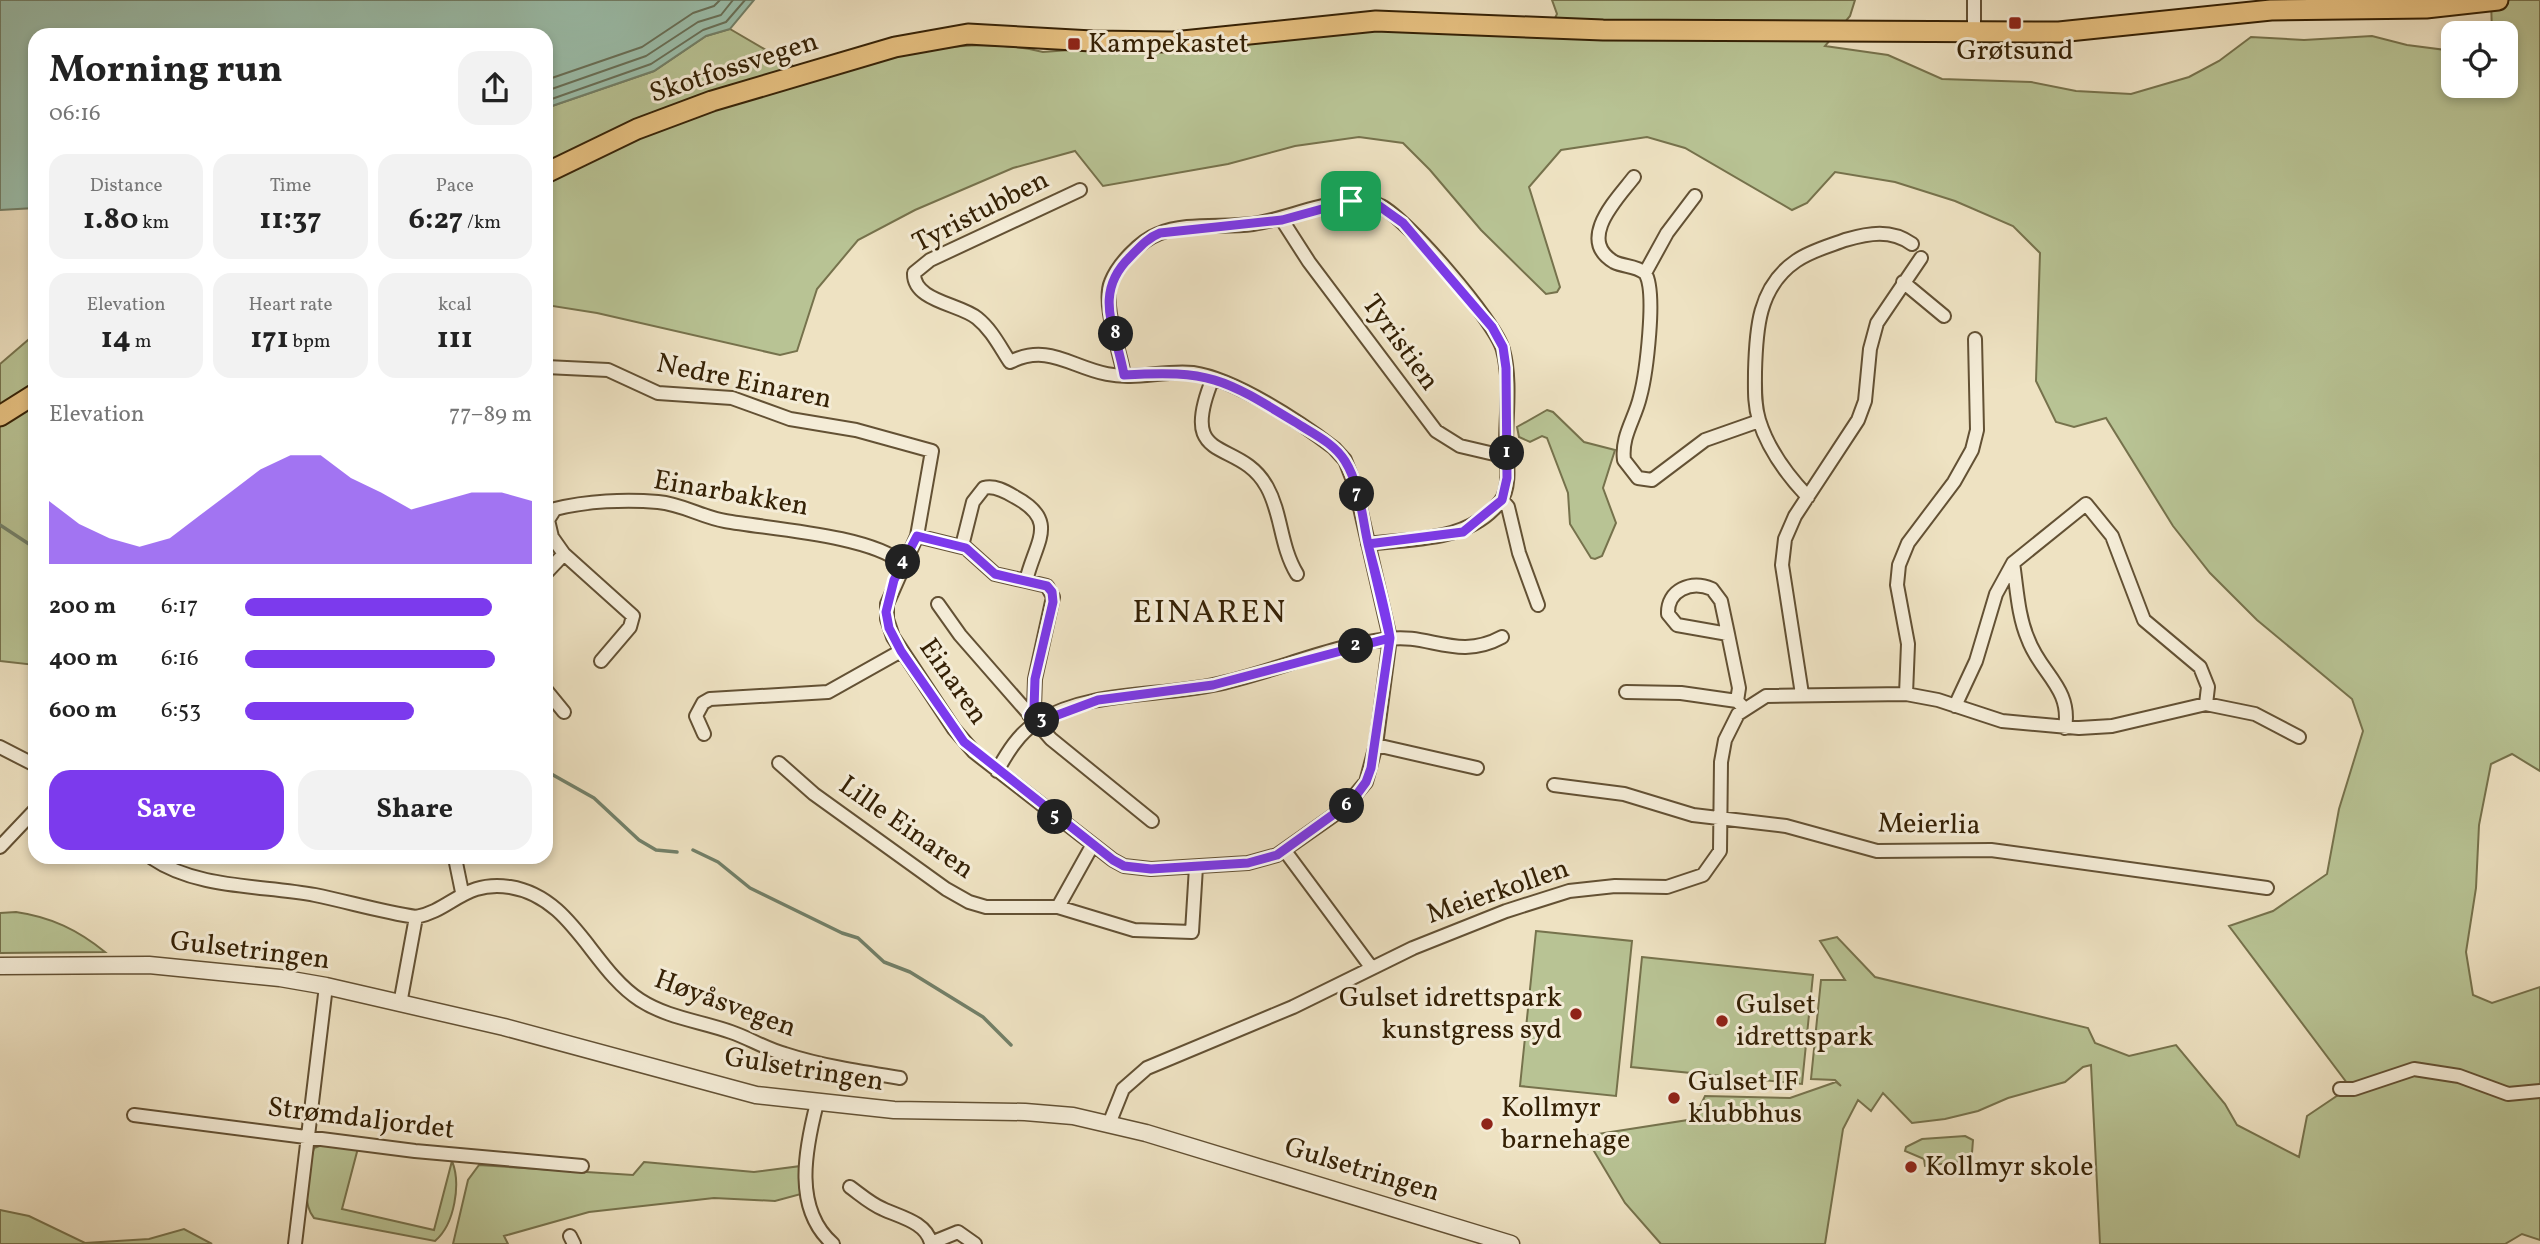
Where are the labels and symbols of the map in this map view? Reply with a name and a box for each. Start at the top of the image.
marker: Grøtsund [2007,15,2023,31]
street label: Skotfossvegen [645,22,823,114]
place label: Kampekastet [1088,25,1249,64]
place label: Grøtsund [1956,32,2074,71]
marker: Kampekastet [1066,36,1082,52]
street label: Tyristubben [906,161,1056,263]
pin [1321,171,1381,231]
street label: Tyristien [1352,287,1448,399]
pin: 8 [1098,316,1134,352]
street label: Nedre Einaren [653,344,835,420]
pin: 1 [1490,435,1524,470]
street label: Einarbakken [650,461,812,527]
pin: 7 [1340,476,1374,512]
pin: 4 [886,544,920,580]
district label: EINAREN [1132,592,1288,636]
pin: 2 [1338,628,1374,664]
street label: Einaren [909,631,997,733]
pin: 3 [1024,702,1060,738]
street label: Lille Einaren [830,767,982,889]
pin: 6 [1330,788,1364,824]
pin: 5 [1038,800,1072,834]
street label: Meierlia [1877,805,1981,845]
street label: Meierkollen [1421,849,1575,935]
street label: Gulsetringen [168,922,332,980]
street label: Høyåsvegen [649,960,801,1048]
place label: Gulset idrettspark kunstgress syd [1339,979,1562,1050]
place label: Gulset idrettspark [1736,986,1874,1057]
marker: Gulset idrettspark kunstgress syd [1568,1006,1584,1022]
marker: Gulset idrettspark [1714,1013,1730,1029]
street label: Gulsetringen [721,1038,887,1102]
place label: Gulset IF klubbhus [1688,1063,1802,1134]
street label: Strømdaljordet [265,1088,457,1150]
place label: Kollmyr barnehage [1501,1089,1630,1160]
marker: Gulset IF klubbhus [1666,1090,1682,1106]
marker: Kollmyr barnehage [1479,1116,1495,1132]
street label: Gulsetringen [1279,1128,1445,1212]
place label: Kollmyr skole [1925,1148,2093,1187]
marker: Kollmyr skole [1903,1159,1919,1175]

